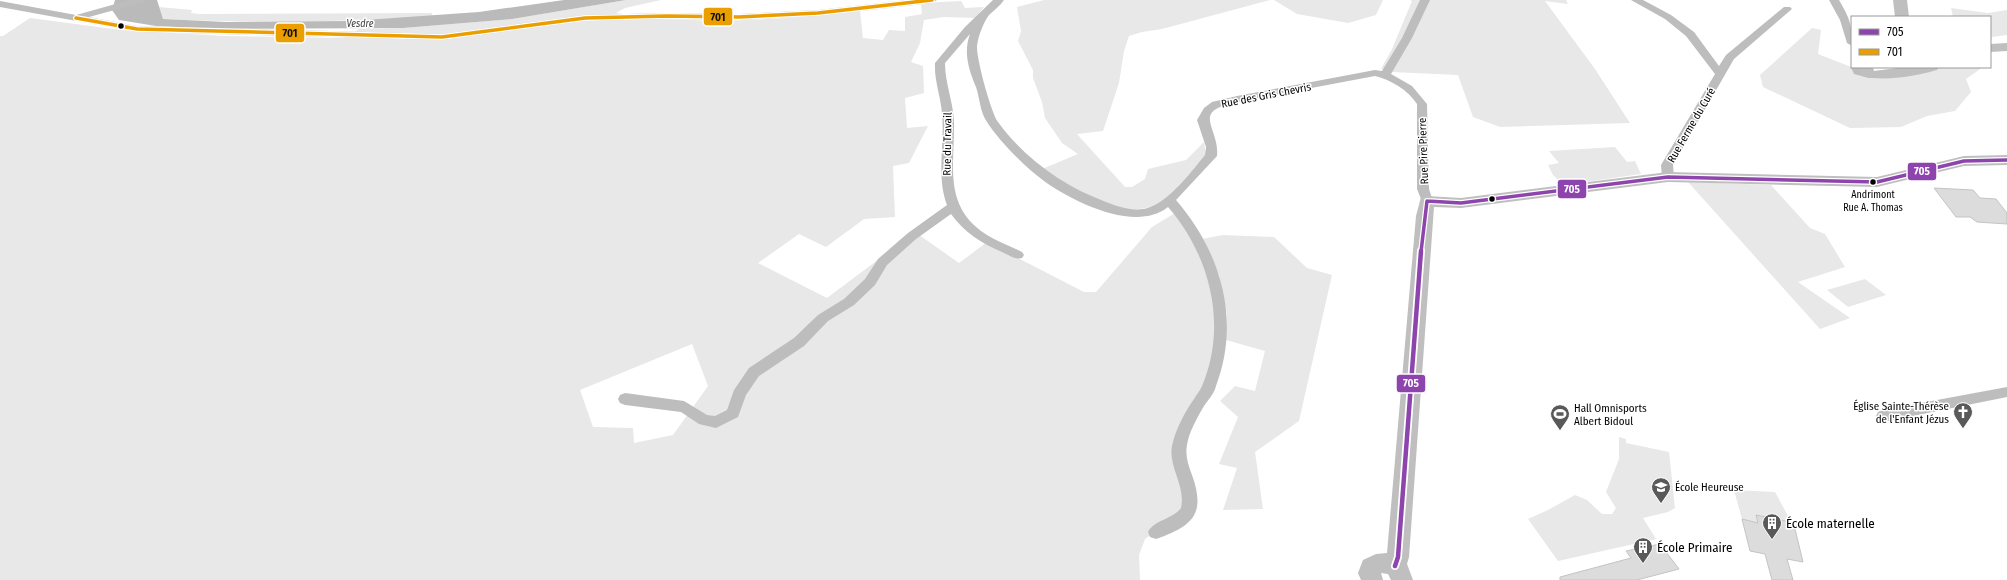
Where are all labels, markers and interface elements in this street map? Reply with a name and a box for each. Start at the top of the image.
line badge: 701 [703,7,733,26]
text: 701 [710,11,726,24]
legend [1851,16,1991,68]
water label: Vesdre [347,18,374,30]
unlabelled marker [116,21,126,31]
line badge: 701 [275,23,305,43]
text: 705 [1887,25,1904,39]
text: 701 [282,27,298,40]
text: 701 [1887,45,1902,59]
street label: Rue des Gris Chevris [1220,80,1313,111]
street label: Rue Ferme du Curé [1665,85,1718,165]
street label: Rue du Travail [940,112,955,176]
street label: Rue Pire Pierre [1416,117,1431,184]
line badge: 705 [1907,162,1937,181]
text: 705 [1914,165,1931,178]
marker: Andrimont Rue A. Thomas [1868,177,1878,187]
line badge: 705 [1557,179,1587,199]
text: 705 [1564,183,1581,196]
place label: Andrimont Rue A. Thomas [1843,189,1903,214]
unlabelled marker [1487,194,1497,204]
line badge: 705 [1396,374,1426,393]
text: 705 [1403,377,1420,390]
place label: Église Sainte-Thérèse de l'Enfant Jézus [1853,399,1949,426]
church icon: Église Sainte-Thérèse de l'Enfant Jézus [1952,401,1974,429]
place label: Hall Omnisports Albert Bidoul [1574,402,1647,428]
sports icon: Hall Omnisports Albert Bidoul [1549,403,1571,431]
school or university icon: École Heureuse [1650,476,1672,504]
place label: École Heureuse [1675,480,1744,494]
building icon: École maternelle [1761,512,1783,540]
place label: École maternelle [1786,516,1875,531]
building icon: École Primaire [1632,536,1654,564]
place label: École Primaire [1657,540,1732,555]

